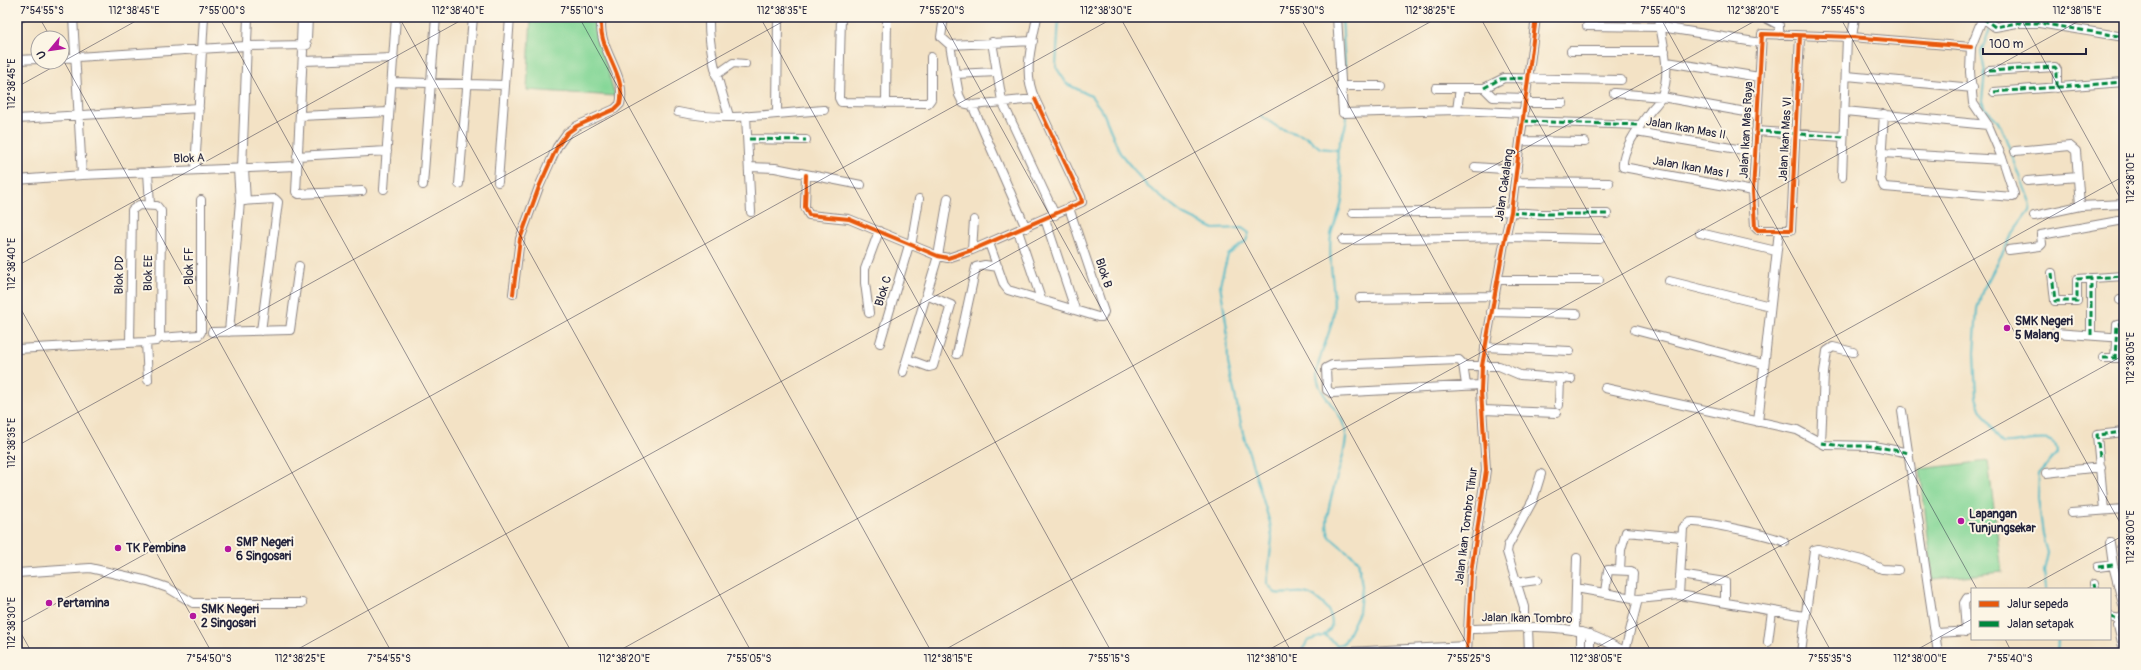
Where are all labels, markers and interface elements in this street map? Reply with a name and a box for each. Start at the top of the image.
text: 7°54'55"S [20,5,64,17]
text: 112°38'45"E [109,5,159,17]
text: 7°55'00"S [199,5,245,17]
text: 112°38'40"E [432,5,484,17]
text: 7°55'10"S [560,5,604,17]
text: 112°38'35"E [757,5,807,17]
text: 7°55'20"S [920,5,965,17]
text: 112°38'30"E [1080,5,1132,17]
text: 7°55'30"S [1280,5,1325,17]
text: 112°38'25"E [1405,5,1455,17]
text: 7°55'40"S [1640,5,1686,17]
text: 112°38'20"E [1727,5,1779,17]
text: 7°55'45"S [1821,5,1865,17]
text: 112°38'15"E [2053,5,2101,17]
north arrow [30,30,70,70]
scale bar [1983,30,2086,56]
text: 100 m [1989,37,2024,52]
text: U [34,48,49,61]
text: 112°38'45"E [6,59,18,109]
street label: Jalan Ikan Mas Raya [1736,81,1757,179]
street label: Jalan Ikan Mas VI [1776,96,1795,182]
street label: Jalan Ikan Mas II [1645,114,1727,143]
street label: Jalan Cakalang [1492,148,1517,222]
street label: Blok A [173,150,205,167]
street label: Jalan Ikan Mas I [1652,153,1730,182]
text: 112°38'10"E [2125,153,2137,203]
text: 112°38'40"E [6,238,18,290]
street label: Blok FF [182,247,197,285]
street label: Blok DD [112,255,127,295]
street label: Blok EE [141,255,156,291]
street label: Blok B [1092,256,1115,290]
street label: Blok C [872,274,895,308]
place label: SMK Negeri 5 Malang [2015,314,2073,343]
marker: SMK Negeri 5 Malang [2002,323,2012,333]
text: 112°38'05"E [2125,332,2137,384]
text: 112°38'35"E [6,418,18,468]
street label: Jalan Ikan Tombro Tihur [1452,466,1481,586]
place label: Lapangan Tunjungsekar [1968,507,2036,536]
text: 112°38'00"E [2125,510,2137,564]
marker: Lapangan Tunjungsekar [1956,516,1966,526]
place label: SMP Negeri 6 Singosari [236,535,293,564]
place label: TK Pembina [125,541,186,556]
marker: TK Pembina [113,543,123,553]
marker: SMP Negeri 6 Singosari [223,544,233,554]
legend [1971,588,2111,640]
place label: Pertamina [57,596,110,611]
text: 112°38'30"E [6,597,18,649]
text: Jalur sepeda [2007,597,2069,612]
marker: Pertamina [44,598,54,608]
place label: SMK Negeri 2 Singosari [201,602,259,631]
street label: Jalan Ikan Tombro [1481,610,1573,627]
marker: SMK Negeri 2 Singosari [188,611,198,621]
text: Jalan setapak [2007,617,2074,632]
text: 7°54'50"S [186,653,232,665]
text: 112°38'25"E [275,653,325,665]
text: 7°54'55"S [367,653,411,665]
text: 112°38'20"E [598,653,650,665]
text: 7°55'05"S [727,653,771,665]
text: 112°38'15"E [924,653,972,665]
text: 7°55'15"S [1088,653,1130,665]
text: 112°38'10"E [1247,653,1297,665]
text: 7°55'25"S [1447,653,1491,665]
text: 112°38'05"E [1570,653,1622,665]
text: 7°55'35"S [1808,653,1852,665]
text: 112°38'00"E [1893,653,1947,665]
text: 7°55'40"S [1987,653,2033,665]

